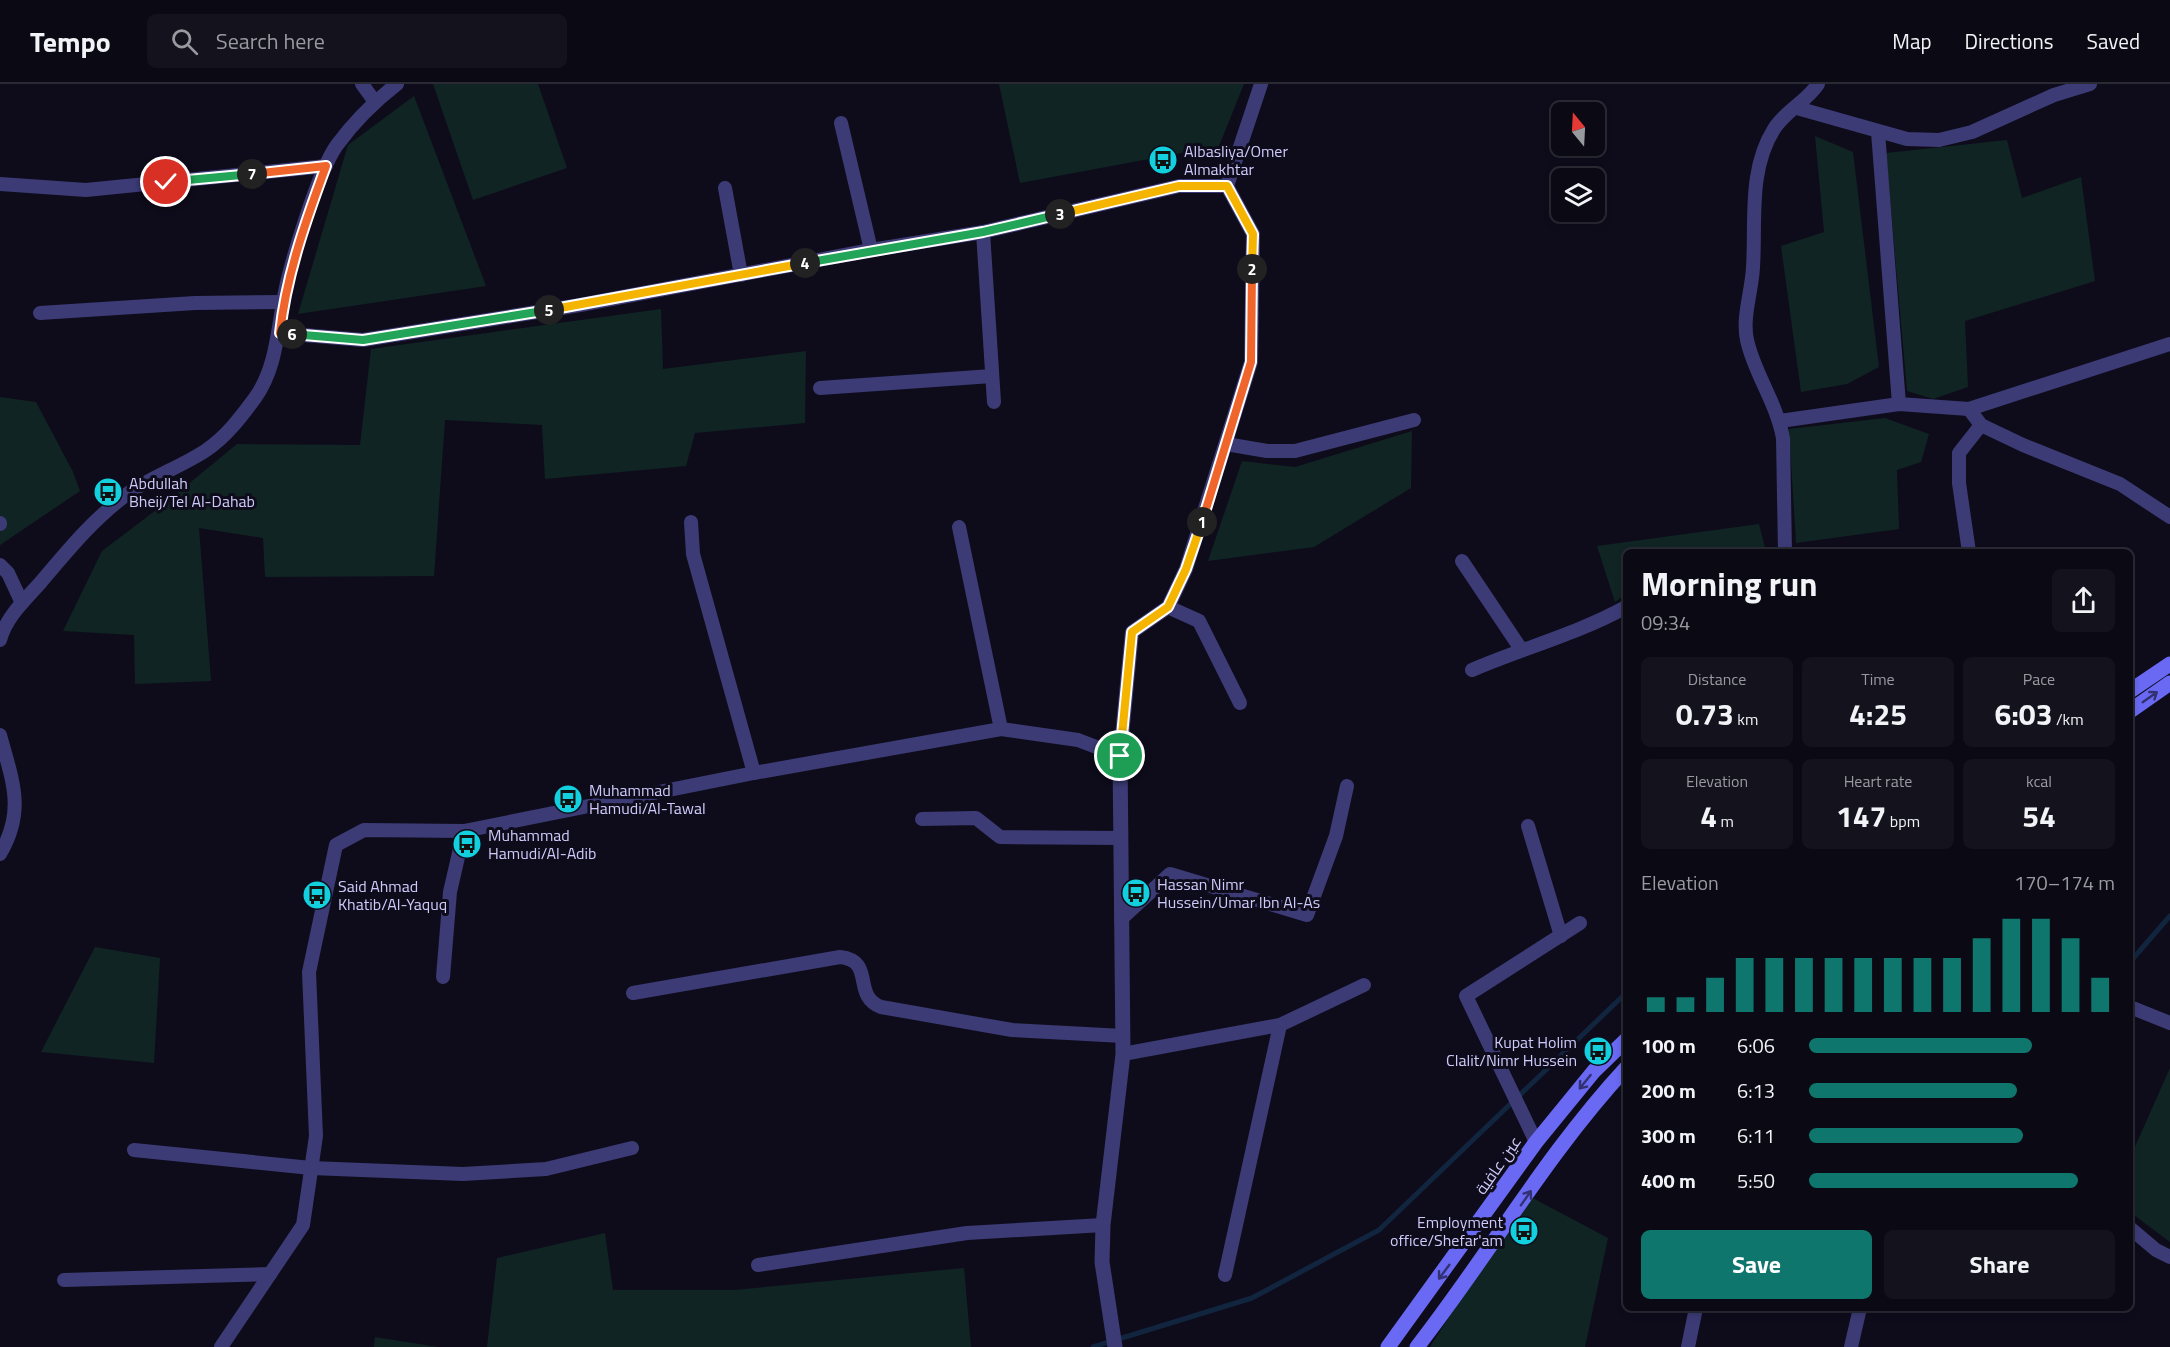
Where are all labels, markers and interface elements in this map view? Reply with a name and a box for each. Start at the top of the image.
search box [147,14,567,68]
text: Tempo [30,20,111,63]
text: Search here [216,24,325,58]
icon: search [168,25,201,58]
text: Map [1892,25,1932,57]
text: Directions [1965,25,2054,57]
text: Saved [2087,25,2140,57]
north arrow [1551,102,1605,156]
map controls [1551,102,1605,222]
place label: Albasliya/Omer Almakhtar [1184,139,1288,181]
bus stop icon: Albasliya/Omer Almakhtar [1147,144,1179,176]
pin [140,156,191,207]
pin: 7 [237,159,267,189]
text: 7 [248,162,256,186]
icon: check [149,165,182,198]
button: layers [1551,168,1605,222]
pin: 3 [1045,199,1075,229]
text: 3 [1056,202,1064,226]
pin: 4 [790,248,820,278]
text: 4 [801,251,809,275]
pin: 2 [1237,254,1267,284]
text: 2 [1248,257,1256,281]
pin: 5 [534,295,564,325]
text: 5 [545,298,553,322]
pin: 6 [277,319,307,349]
text: 6 [288,322,296,346]
place label: Abdullah Bheij/Tel Al-Dahab [129,471,255,513]
bus stop icon: Abdullah Bheij/Tel Al-Dahab [92,476,124,508]
pin: 1 [1187,507,1217,537]
text: 1 [1198,510,1206,534]
text: Morning run [1641,559,1818,609]
button: share [2052,569,2115,632]
text: 09:34 [1641,607,1690,638]
text: Distance [1688,667,1746,691]
text: Time [1861,667,1895,691]
text: Pace [2023,667,2055,691]
text: 0.73 [1676,691,1734,737]
text: 4:25 [1849,691,1907,737]
text: 6:03 [1994,691,2052,737]
one-way arrow [2141,691,2158,703]
text: km [1734,707,1758,731]
text: /km [2052,707,2084,731]
pin [1094,730,1145,781]
icon: arrive [1103,739,1136,772]
text: Elevation [1686,769,1748,793]
text: Heart rate [1844,769,1912,793]
text: kcal [2026,769,2052,793]
place label: Muhammad Hamudi/Al-Tawal [589,778,706,820]
bus stop icon: Muhammad Hamudi/Al-Tawal [552,783,584,815]
text: 4 [1700,793,1717,839]
text: 147 [1836,793,1886,839]
text: 54 [2022,793,2056,839]
text: m [1717,809,1734,833]
text: bpm [1886,809,1920,833]
place label: Muhammad Hamudi/Al-Adib [488,823,596,865]
bus stop icon: Muhammad Hamudi/Al-Adib [451,828,483,860]
text: Elevation [1641,867,1719,898]
text: 170–174 m [2014,867,2115,898]
place label: Hassan Nimr Hussein/Umar Ibn Al-As [1157,872,1320,914]
place label: Said Ahmad Khatib/Al-Yaquq [338,874,447,916]
bus stop icon: Hassan Nimr Hussein/Umar Ibn Al-As [1120,877,1152,909]
bus stop icon: Said Ahmad Khatib/Al-Yaquq [301,879,333,911]
place label: Kupat Holim Clalit/Nimr Hussein [1446,1030,1577,1072]
text: 100 m [1641,1030,1696,1061]
text: 6:06 [1737,1030,1775,1061]
bus stop icon: Kupat Holim Clalit/Nimr Hussein [1582,1035,1614,1067]
one-way arrow [1579,1074,1592,1090]
text: 200 m [1641,1075,1696,1106]
text: 6:13 [1737,1075,1775,1106]
text: 300 m [1641,1120,1696,1151]
text: 6:11 [1737,1120,1775,1151]
street label: عين عافية [1469,1131,1527,1199]
text: 400 m [1641,1165,1696,1196]
text: 5:50 [1737,1165,1775,1196]
one-way arrow [1520,1190,1532,1207]
place label: Employment office/Shefar'am [1390,1210,1503,1252]
bus stop icon: Employment office/Shefar'am [1508,1215,1540,1247]
button: Save [1641,1230,1872,1299]
button: Share [1884,1230,2115,1299]
one-way arrow [1438,1264,1451,1280]

